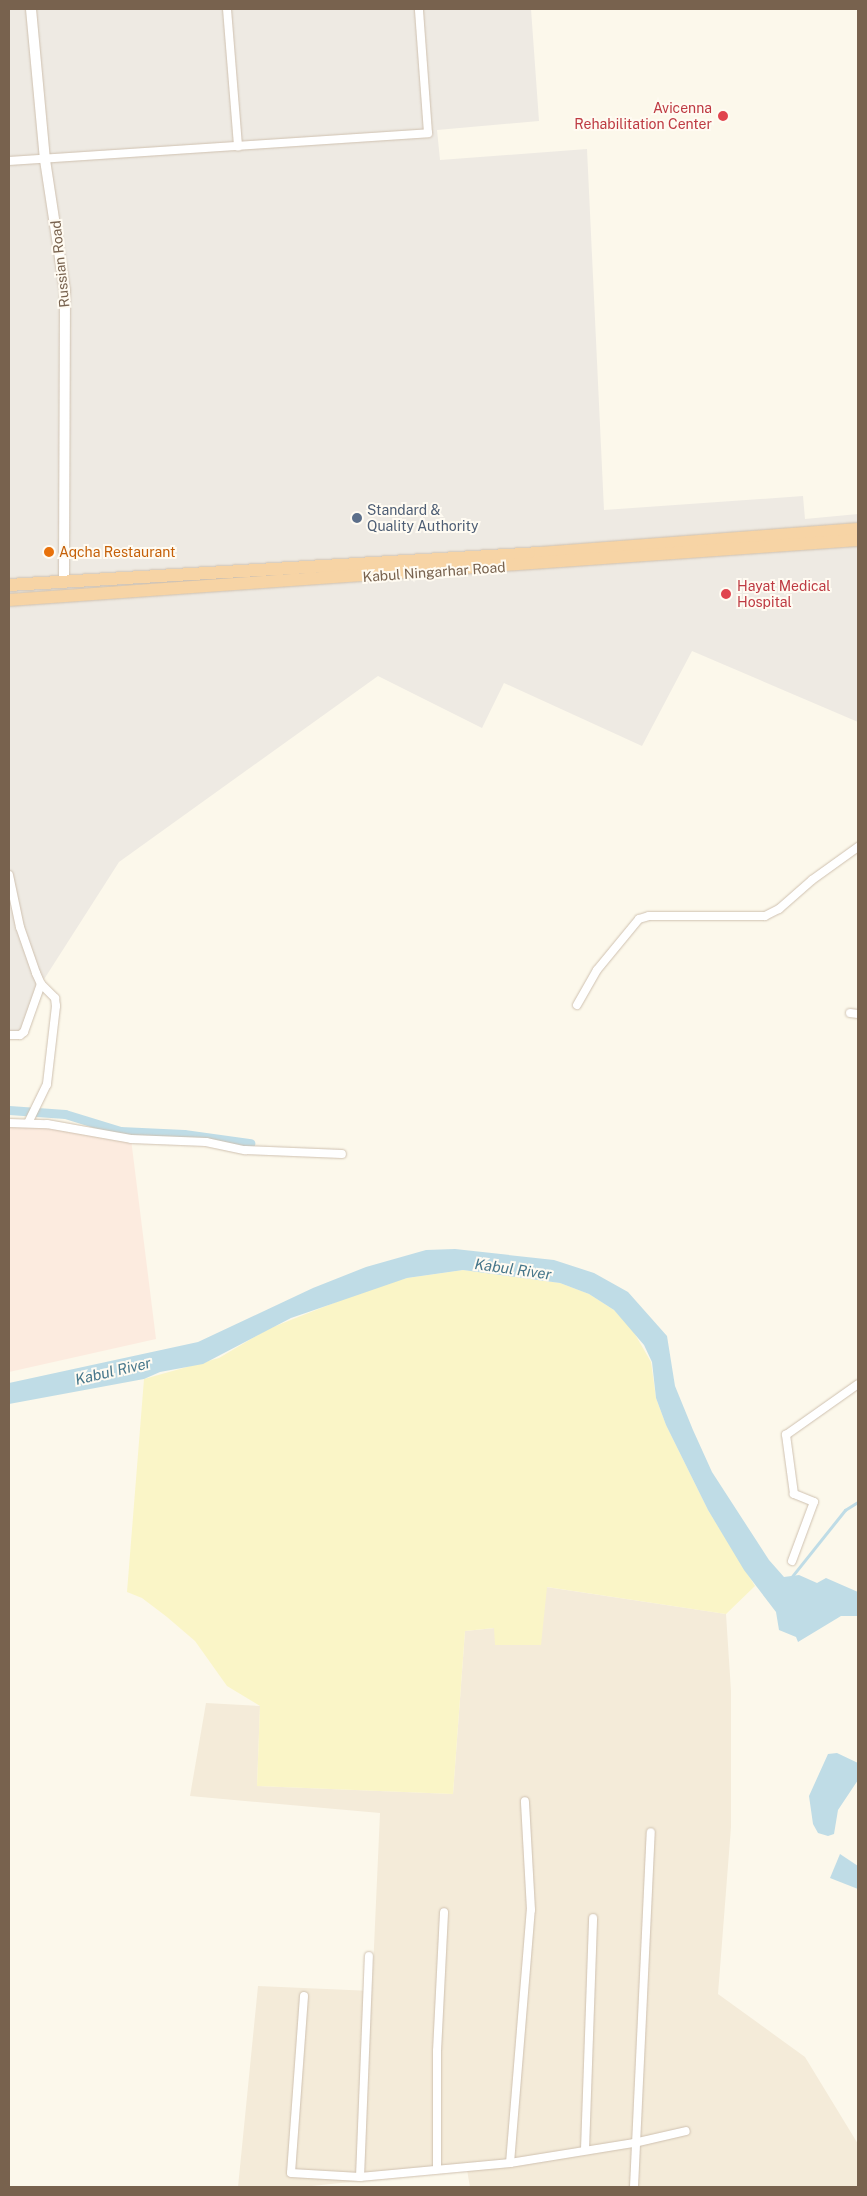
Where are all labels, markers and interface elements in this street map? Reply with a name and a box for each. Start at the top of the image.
place label: Avicenna Rehabilitation Center [574,100,712,132]
marker: Avicenna Rehabilitation Center [716,109,730,123]
street label: Russian Road [47,220,73,308]
place label: Standard & Quality Authority [367,502,479,534]
marker: Standard & Quality Authority [351,512,363,524]
place label: Aqcha Restaurant [59,544,175,560]
marker: Aqcha Restaurant [43,546,55,558]
street label: Kabul Ningarhar Road [362,559,506,585]
place label: Hayat Medical Hospital [737,578,830,610]
marker: Hayat Medical Hospital [719,587,733,601]
water label: Kabul River [473,1255,553,1283]
water label: Kabul River [73,1354,153,1388]

